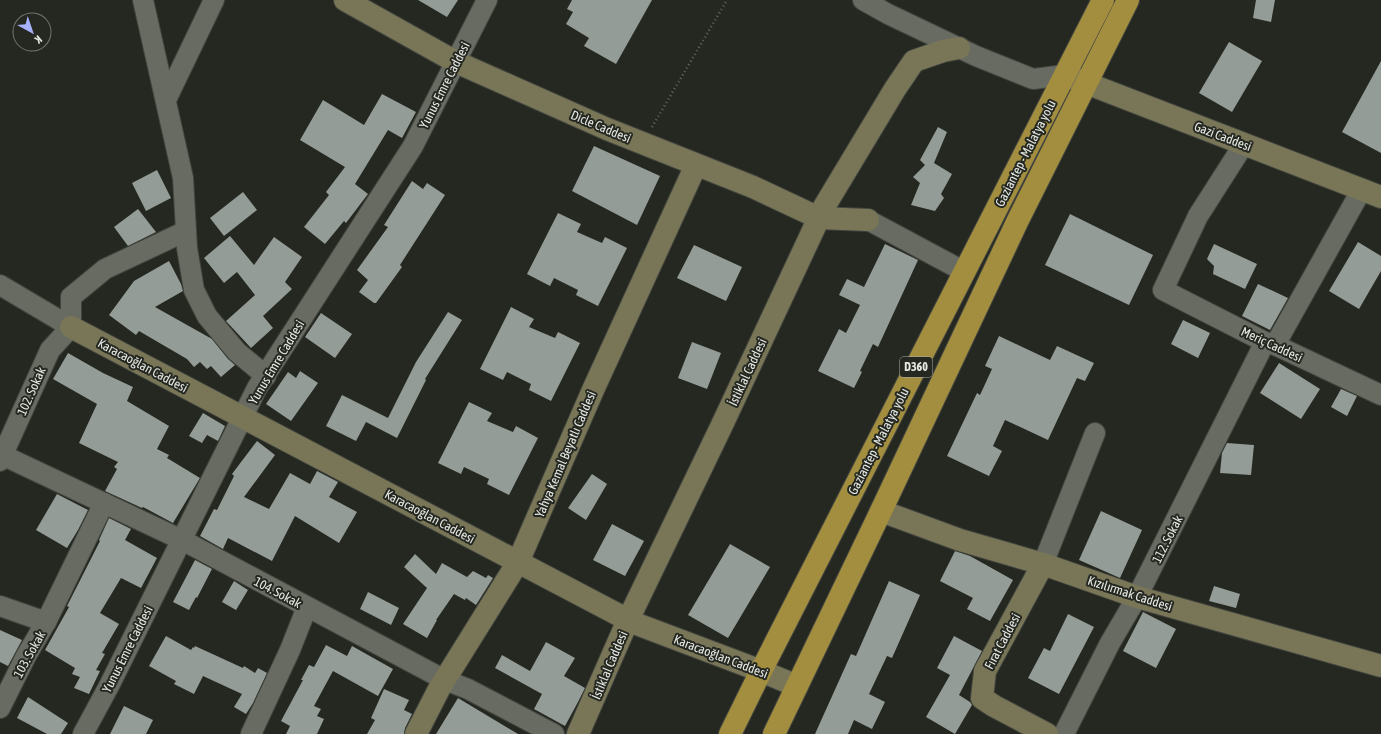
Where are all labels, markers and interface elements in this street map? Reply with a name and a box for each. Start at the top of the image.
north arrow [12,12,52,52]
text: K [32,33,44,46]
street label: Yunus Emre Caddesi [416,39,473,131]
street label: Gaziantep - Malatya yolu [992,97,1059,209]
street label: Dicle Caddesi [569,107,633,146]
street label: Gazi Caddesi [1192,119,1254,154]
street label: Yunus Emre Caddesi [245,318,307,407]
street label: Meriç Caddesi [1239,324,1305,365]
street label: Karacaoğlan Caddesi [95,335,190,395]
street label: İstiklal Caddesi [725,336,770,408]
road number: D360 [900,357,932,377]
street label: 102. Sokak [14,364,49,418]
street label: Gaziantep - Malatya yolu [845,385,912,497]
street label: Yahya Kemal Beyatlı Caddesi [532,389,599,520]
street label: Karacaoğlan Caddesi [382,486,477,546]
street label: 112. Sokak [1149,513,1186,566]
street label: Kızılırmak Caddesi [1086,573,1174,614]
street label: 104. Sokak [252,574,304,611]
street label: Yunus Emre Caddesi [99,603,156,695]
street label: Fırat Caddesi [981,611,1023,672]
street label: 103. Sokak [10,628,49,680]
street label: İstiklal Caddesi [588,629,631,702]
street label: Karacaoğlan Caddesi [672,632,770,681]

